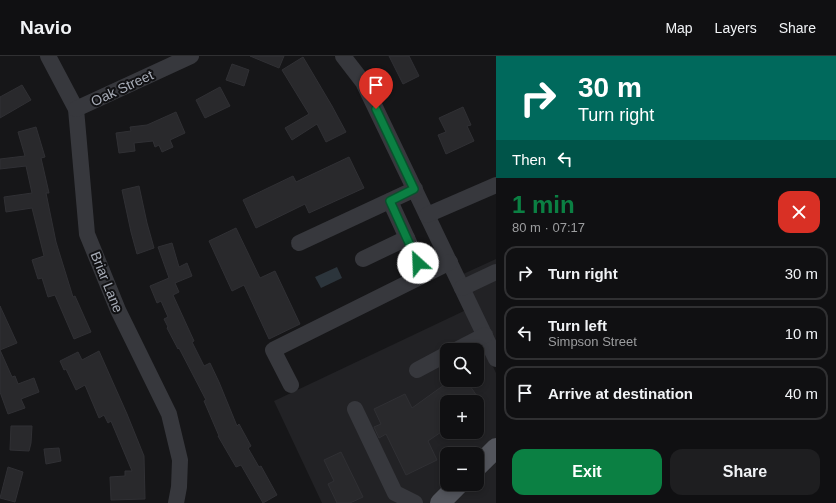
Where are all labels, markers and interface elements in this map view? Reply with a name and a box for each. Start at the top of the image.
text: Navio [20,17,72,38]
text: Map [665,20,693,36]
text: Layers [715,20,757,36]
text: Share [779,20,816,36]
street label: Oak Street [88,67,156,109]
pin [359,68,393,109]
icon: right [512,72,564,124]
text: 30 m [578,72,642,103]
icon: arrive [365,74,387,96]
text: Turn right [578,105,654,125]
icon: left [554,148,576,170]
text: Then [512,151,546,168]
text: 1 min [512,191,575,218]
button: close [778,191,820,233]
text: 80 m · 07:17 [512,220,585,235]
position arrow [397,242,439,284]
street label: Briar Lane [87,249,127,315]
icon: right [514,262,536,284]
text: Turn right [548,265,618,282]
text: 30 m [785,265,818,282]
text: Turn left [548,317,607,334]
icon: left [514,322,536,344]
text: 10 m [785,325,818,342]
text: Simpson Street [548,334,637,349]
map controls [440,343,484,491]
button: search [440,343,484,387]
icon: arrive [514,382,536,404]
text: Arrive at destination [548,385,693,402]
text: 40 m [785,385,818,402]
button: + [440,395,484,439]
button: − [440,447,484,491]
button: Exit [512,449,662,495]
button: Share [670,449,820,495]

